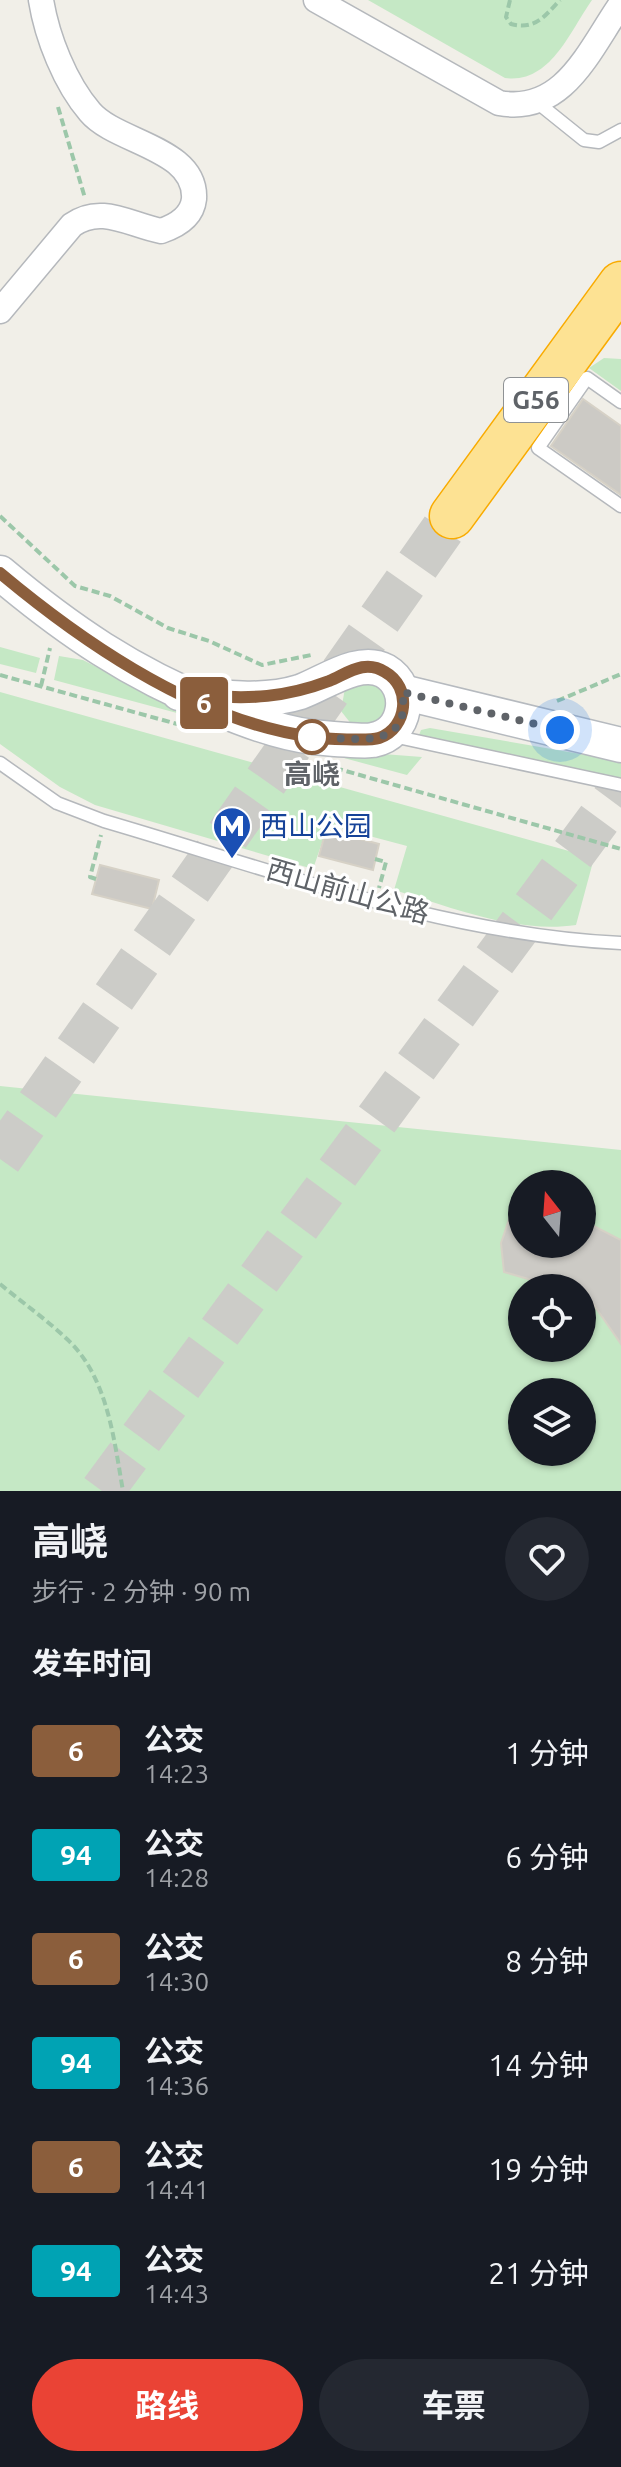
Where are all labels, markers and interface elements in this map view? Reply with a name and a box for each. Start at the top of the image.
road number: G56 [504,378,568,422]
line badge: 6 [178,677,230,729]
text: 6 [196,687,212,718]
your location [540,710,580,750]
marker: 高峣 [295,720,329,754]
place label: 高峣 [284,758,340,789]
metro station icon: 西山公园 [211,805,253,860]
place label: 西山公园 [260,810,372,841]
street label: 西山前山公路 [263,852,433,929]
north arrow [508,1170,596,1258]
map controls [508,1170,596,1466]
button: locate [508,1274,596,1362]
button: layers [508,1378,596,1466]
button: heart [505,1517,589,1601]
text: 高峣 [32,1520,108,1562]
text: 步行 · 2 分钟 · 90 m [32,1577,251,1606]
text: 发车时间 [32,1646,152,1680]
text: 公交 [144,1722,204,1756]
text: 6 [68,1735,84,1766]
text: 1 分钟 [505,1736,589,1770]
text: 14:23 [144,1759,209,1788]
text: 公交 [144,1826,204,1860]
text: 94 [60,1839,92,1870]
text: 6 分钟 [505,1840,589,1874]
text: 14:28 [144,1863,209,1892]
text: 公交 [144,1930,204,1964]
text: 6 [68,1943,84,1974]
text: 8 分钟 [505,1944,589,1978]
text: 14:30 [144,1967,209,1996]
text: 公交 [144,2034,204,2068]
text: 94 [60,2047,92,2078]
text: 14 分钟 [488,2048,589,2082]
text: 14:36 [144,2071,209,2100]
text: 公交 [144,2138,204,2172]
text: 6 [68,2151,84,2182]
text: 19 分钟 [488,2152,589,2186]
text: 14:41 [144,2175,209,2204]
text: 公交 [144,2242,204,2276]
text: 94 [60,2255,92,2286]
text: 21 分钟 [488,2256,589,2290]
text: 14:43 [144,2279,209,2308]
button: 路线 [32,2359,303,2451]
button: 车票 [319,2359,589,2451]

